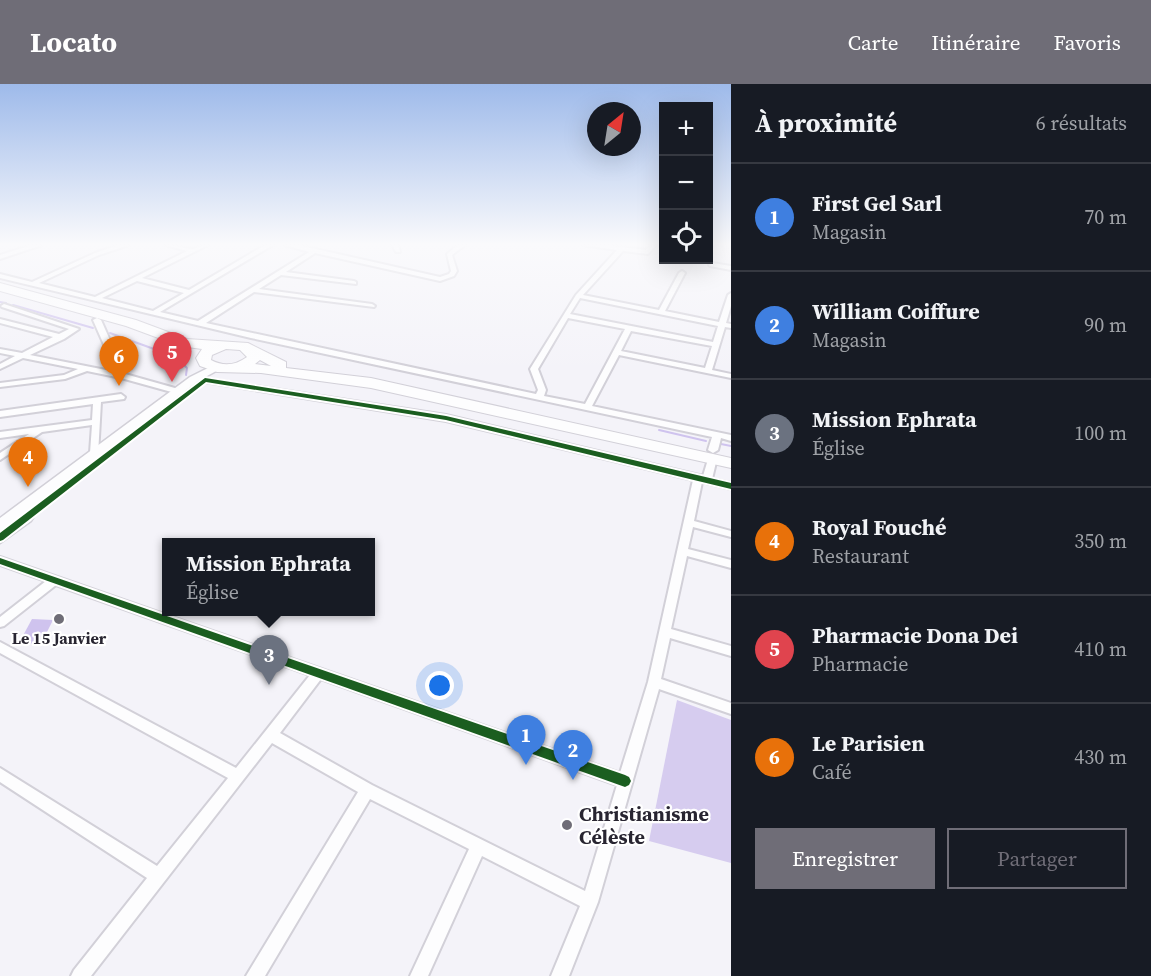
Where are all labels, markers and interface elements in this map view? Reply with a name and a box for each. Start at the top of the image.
text: Locato [30,23,117,61]
text: Carte [848,28,898,57]
text: Itinéraire [931,28,1020,57]
text: Favoris [1053,28,1121,57]
north arrow [587,102,641,156]
map controls [659,102,713,264]
button: + [659,102,713,156]
text: À proximité [755,105,897,141]
text: 6 résultats [1036,109,1127,137]
button: − [659,156,713,210]
text: First Gel Sarl [812,188,942,218]
text: 1 [769,203,780,231]
text: 70 m [1084,203,1127,231]
button: locate [659,210,713,264]
text: Magasin [812,218,887,246]
text: William Coiffure [812,296,980,326]
text: 2 [769,311,780,339]
text: 90 m [1084,311,1127,339]
text: Magasin [812,326,887,354]
pin: 5 [152,332,192,382]
pin: 6 [100,336,138,386]
text: Mission Ephrata [812,404,977,434]
text: 3 [769,419,780,447]
text: 100 m [1074,419,1127,447]
text: Église [812,434,865,462]
pin: 4 [9,438,48,487]
text: Royal Fouché [812,512,947,542]
text: 4 [769,527,780,555]
text: 350 m [1074,527,1127,555]
popup [162,538,375,616]
text: Restaurant [812,542,909,570]
text: Mission Ephrata [186,548,351,578]
text: Église [186,578,239,606]
marker: Le 15 Janvier [52,612,66,626]
text: Pharmacie Dona Dei [812,620,1018,650]
place label: Le 15 Janvier [12,627,107,649]
text: 5 [769,635,780,663]
text: 410 m [1074,635,1127,663]
pin: 3 [250,636,288,685]
text: Pharmacie [812,650,908,678]
your location [425,671,454,700]
pin: 1 [506,716,546,765]
text: Le Parisien [812,728,925,758]
pin: 2 [554,730,592,780]
text: 6 [769,743,780,771]
text: 430 m [1074,743,1127,771]
text: Café [812,758,852,786]
place label: Christianisme Célèste [579,800,709,851]
marker: Christianisme Célèste [560,818,574,832]
button: Enregistrer [755,828,935,889]
button: Partager [947,828,1127,889]

